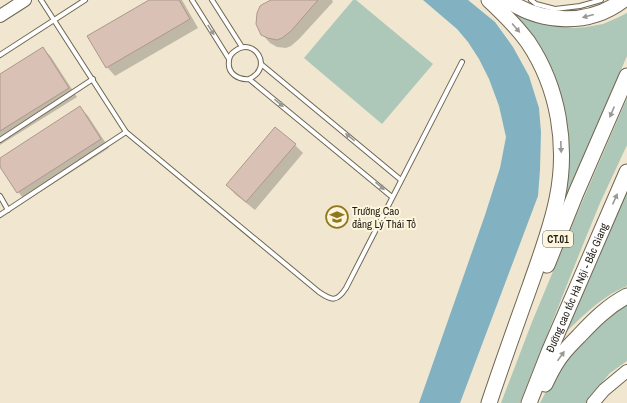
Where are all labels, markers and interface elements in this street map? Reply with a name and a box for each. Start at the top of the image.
one-way arrow [582,14,594,20]
one-way arrow [512,23,521,33]
one-way arrow [207,24,214,36]
one-way arrow [274,99,285,108]
one-way arrow [608,106,614,118]
one-way arrow [344,133,355,142]
one-way arrow [558,141,564,154]
one-way arrow [374,182,385,191]
one-way arrow [612,194,618,205]
school or university icon: Trường Cao đẳng Lý Thái Tổ [324,204,350,230]
place label: Trường Cao đẳng Lý Thái Tổ [352,204,416,231]
street label: Đường cao tốc Hà Nội - Bắc Giang [543,221,611,354]
road number: CT.01 [543,231,573,247]
one-way arrow [557,351,565,361]

